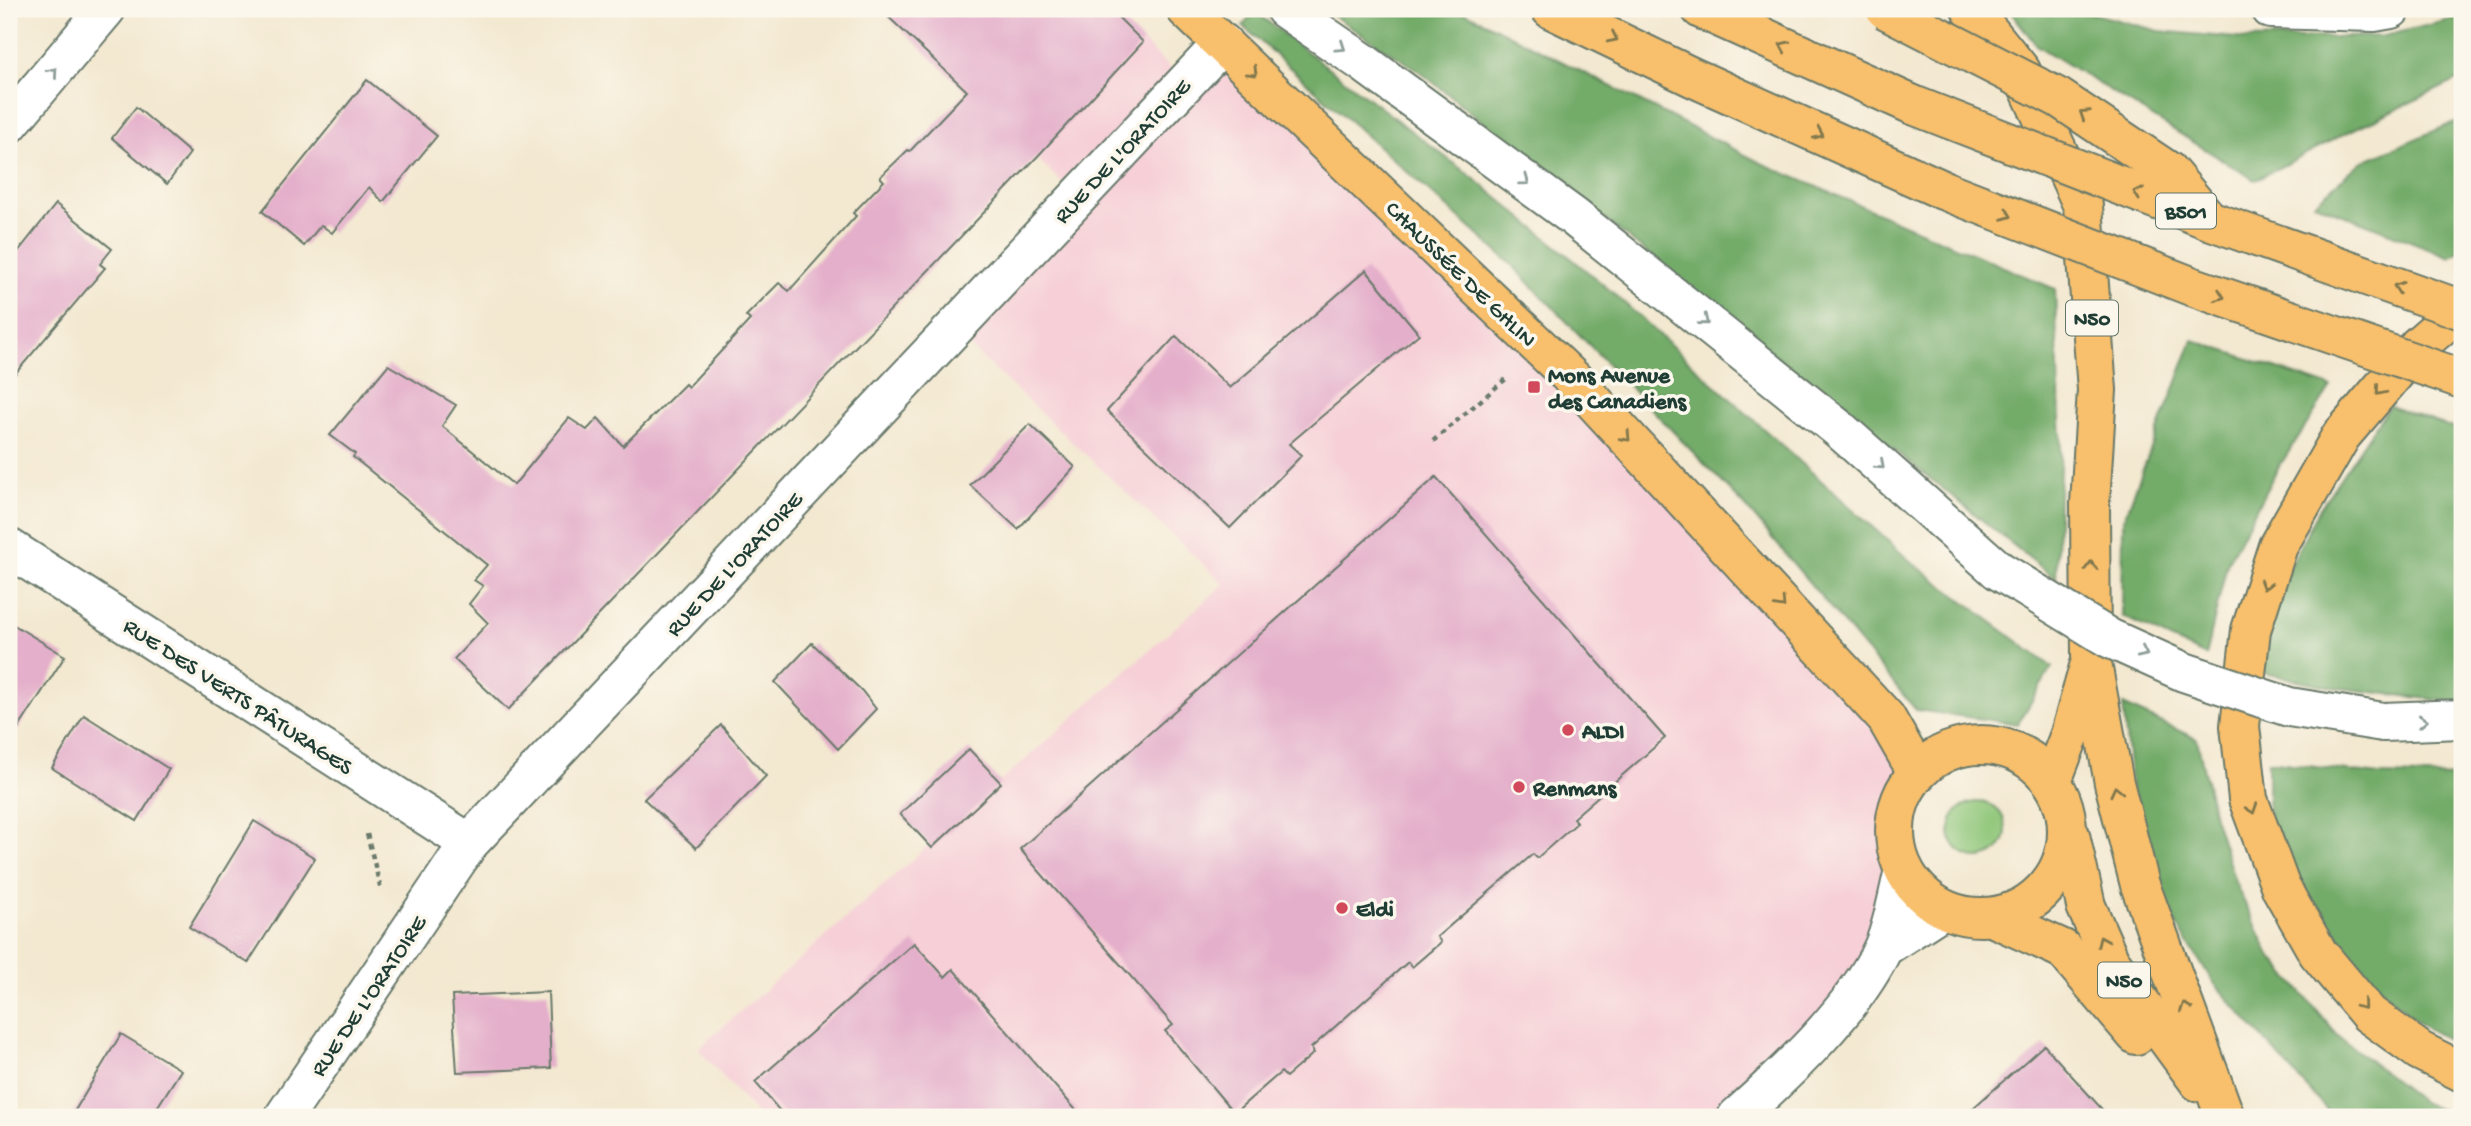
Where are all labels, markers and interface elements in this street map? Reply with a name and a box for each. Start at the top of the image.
one-way arrow [1606,30,1618,44]
one-way arrow [1333,39,1346,51]
one-way arrow [1779,40,1791,54]
one-way arrow [1245,64,1258,77]
one-way arrow [45,67,57,80]
street label: RUE DE L'ORATOIRE [1050,73,1199,230]
one-way arrow [2079,110,2092,122]
one-way arrow [1812,126,1824,140]
one-way arrow [1517,173,1530,185]
one-way arrow [2133,187,2145,201]
road number: B501 [2156,194,2216,228]
street label: CHAUSSÉE DE GHLIN [1379,197,1541,354]
one-way arrow [2000,206,2012,220]
one-way arrow [2392,281,2404,295]
one-way arrow [2213,288,2225,302]
road number: N50 [2066,300,2118,336]
one-way arrow [1696,313,1709,325]
place label: Mons Avenue des Canadiens [1548,364,1687,417]
marker: Mons Avenue des Canadiens [1526,379,1542,395]
one-way arrow [2376,382,2388,395]
one-way arrow [1618,429,1630,442]
one-way arrow [1872,457,1885,469]
street label: RUE DE L'ORATOIRE [662,486,811,643]
one-way arrow [2083,560,2099,570]
one-way arrow [2259,579,2274,591]
one-way arrow [1772,596,1785,609]
street label: RUE DES VERTS PÂTURAGES [117,613,358,782]
one-way arrow [2135,645,2148,659]
one-way arrow [2417,713,2428,728]
place label: ALDI [1581,720,1625,747]
marker: ALDI [1560,722,1576,738]
place label: Renmans [1532,777,1618,804]
marker: Renmans [1511,779,1527,795]
one-way arrow [2110,785,2124,797]
one-way arrow [2244,802,2258,814]
place label: Eldi [1356,898,1394,925]
marker: Eldi [1334,900,1350,916]
street label: RUE DE L'ORATOIRE [306,910,435,1083]
one-way arrow [2096,936,2110,949]
road number: N50 [2098,962,2150,998]
one-way arrow [2354,997,2366,1010]
one-way arrow [2179,1002,2193,1014]

